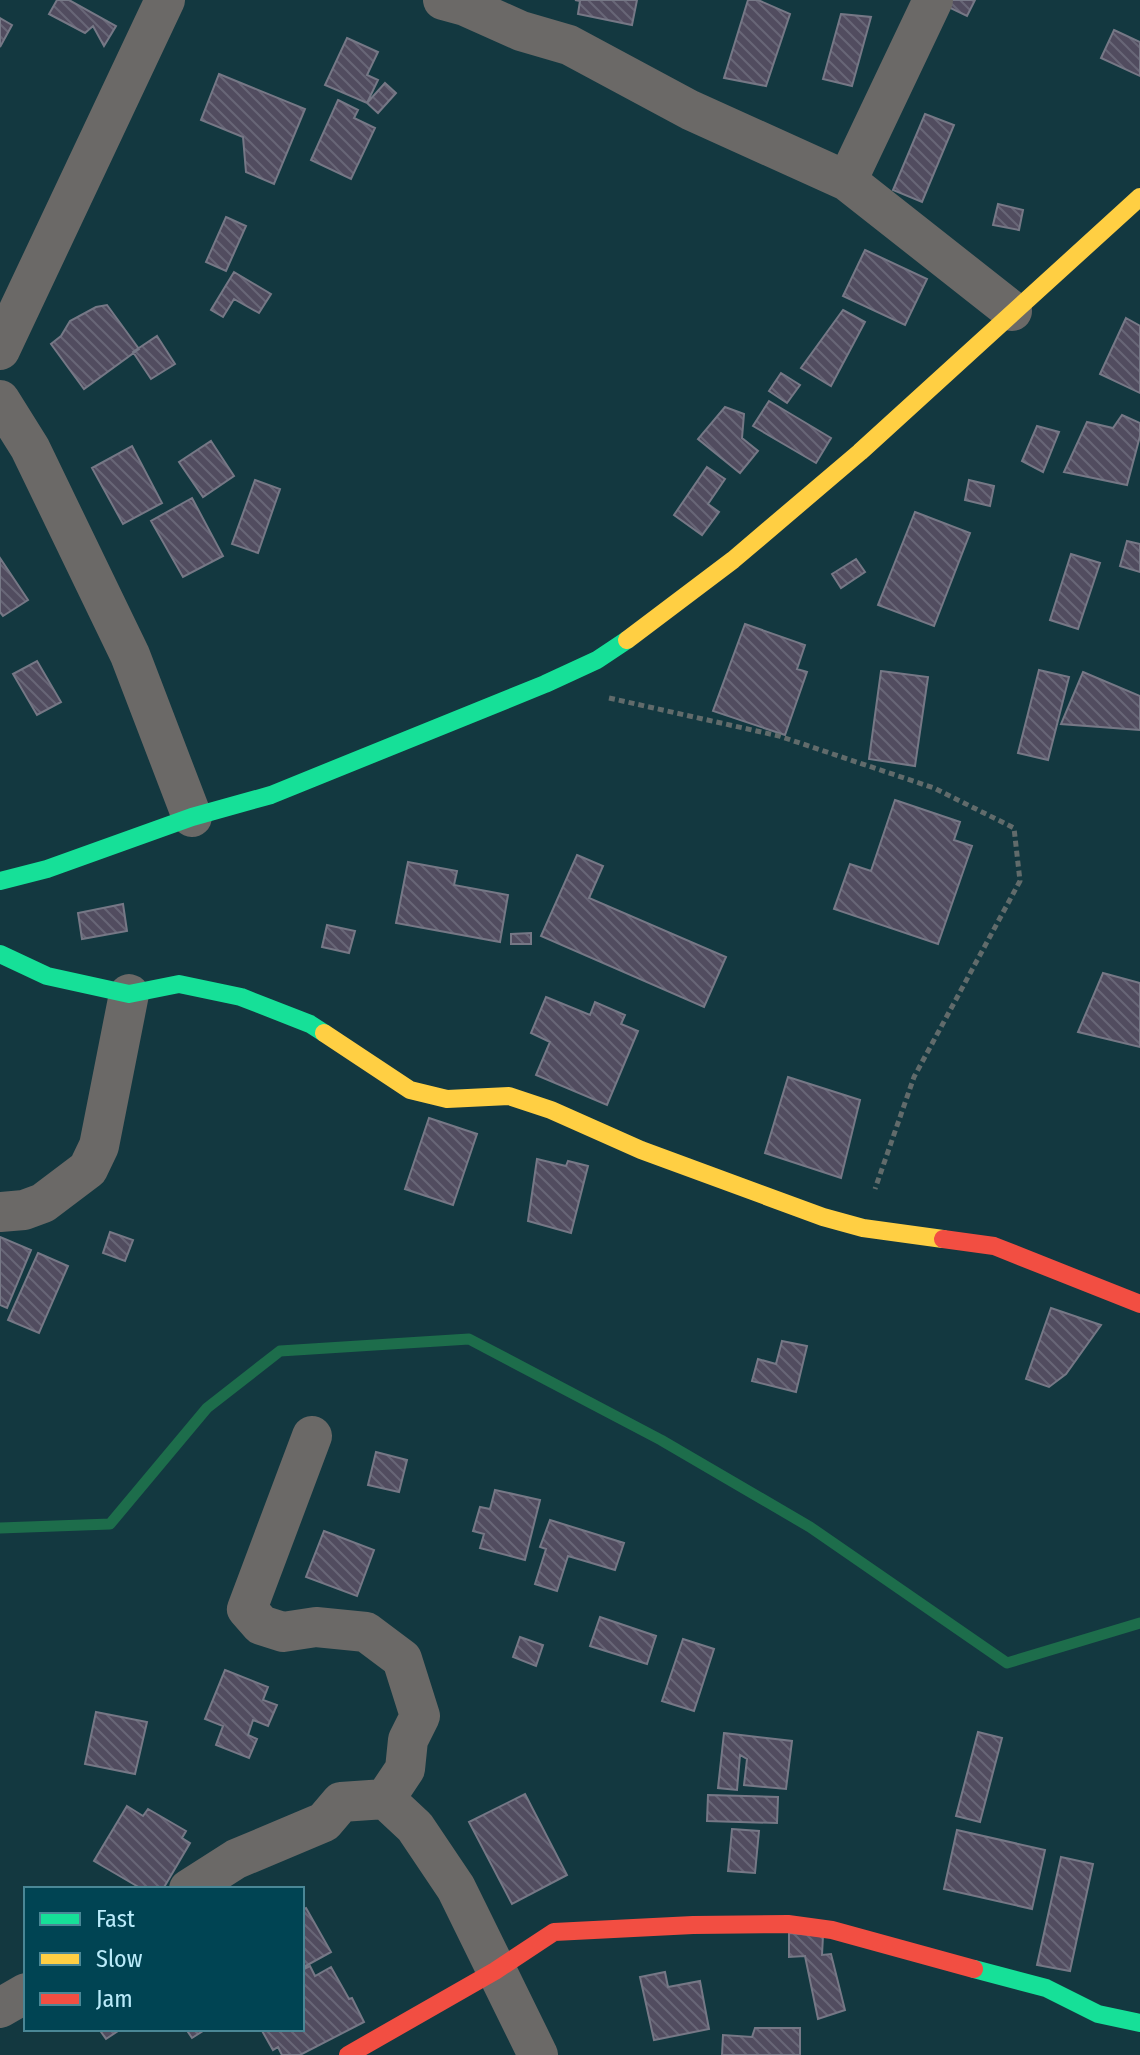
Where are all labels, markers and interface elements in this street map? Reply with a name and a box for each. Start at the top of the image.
legend [24,1887,304,2031]
text: Fast [96,1905,135,1933]
text: Slow [96,1945,143,1973]
text: Jam [96,1985,133,2013]

